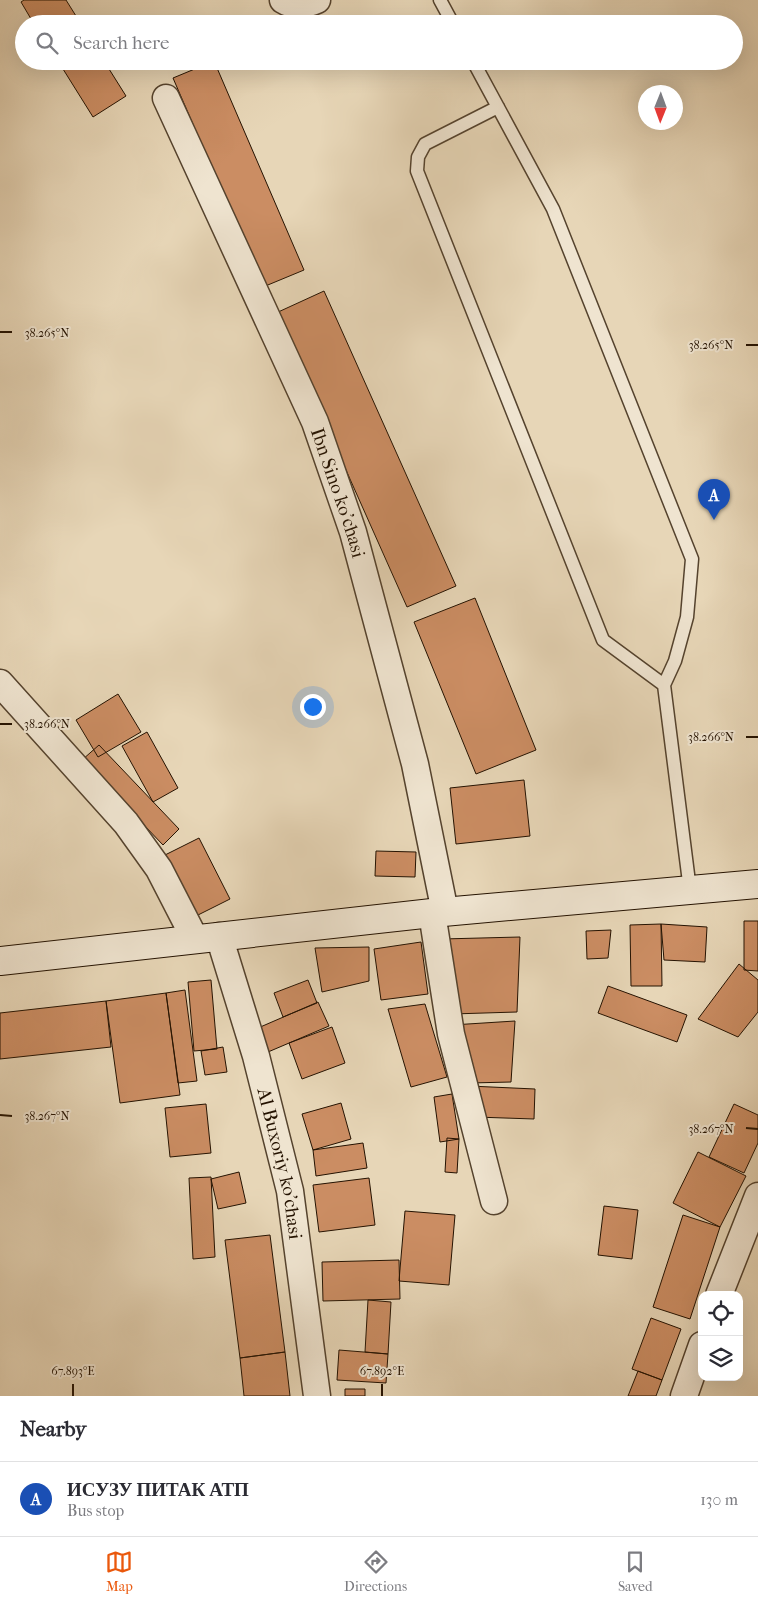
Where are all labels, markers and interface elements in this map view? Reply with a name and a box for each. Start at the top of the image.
search box [15,15,743,70]
icon: search [33,29,61,57]
text: Search here [73,32,169,54]
north arrow [638,85,683,130]
text: 38.265°N [25,326,69,340]
text: 38.265°N [689,338,733,352]
street label: Ibn Sino ko'chasi [306,425,369,560]
pin: A [698,479,730,520]
your location [300,694,326,720]
text: 38.266°N [24,717,70,731]
text: 38.266°N [688,730,734,744]
street label: Al Buxoriy ko'chasi [252,1085,306,1241]
text: 38.267°N [24,1109,70,1123]
text: 38.267°N [688,1122,734,1136]
map controls [698,1291,743,1381]
button: locate [698,1291,743,1336]
button: layers [698,1336,743,1381]
text: 67.893°E [51,1364,95,1378]
text: 67.892°E [360,1364,404,1378]
text: Nearby [20,1417,86,1441]
text: ИСУЗУ ПИТАК АТП [67,1479,249,1501]
text: A [31,1490,41,1509]
text: 130 m [700,1490,738,1509]
text: Bus stop [67,1501,124,1520]
tab: Map [105,1548,133,1595]
tab: Directions [344,1548,407,1595]
tab: Saved [618,1548,653,1595]

